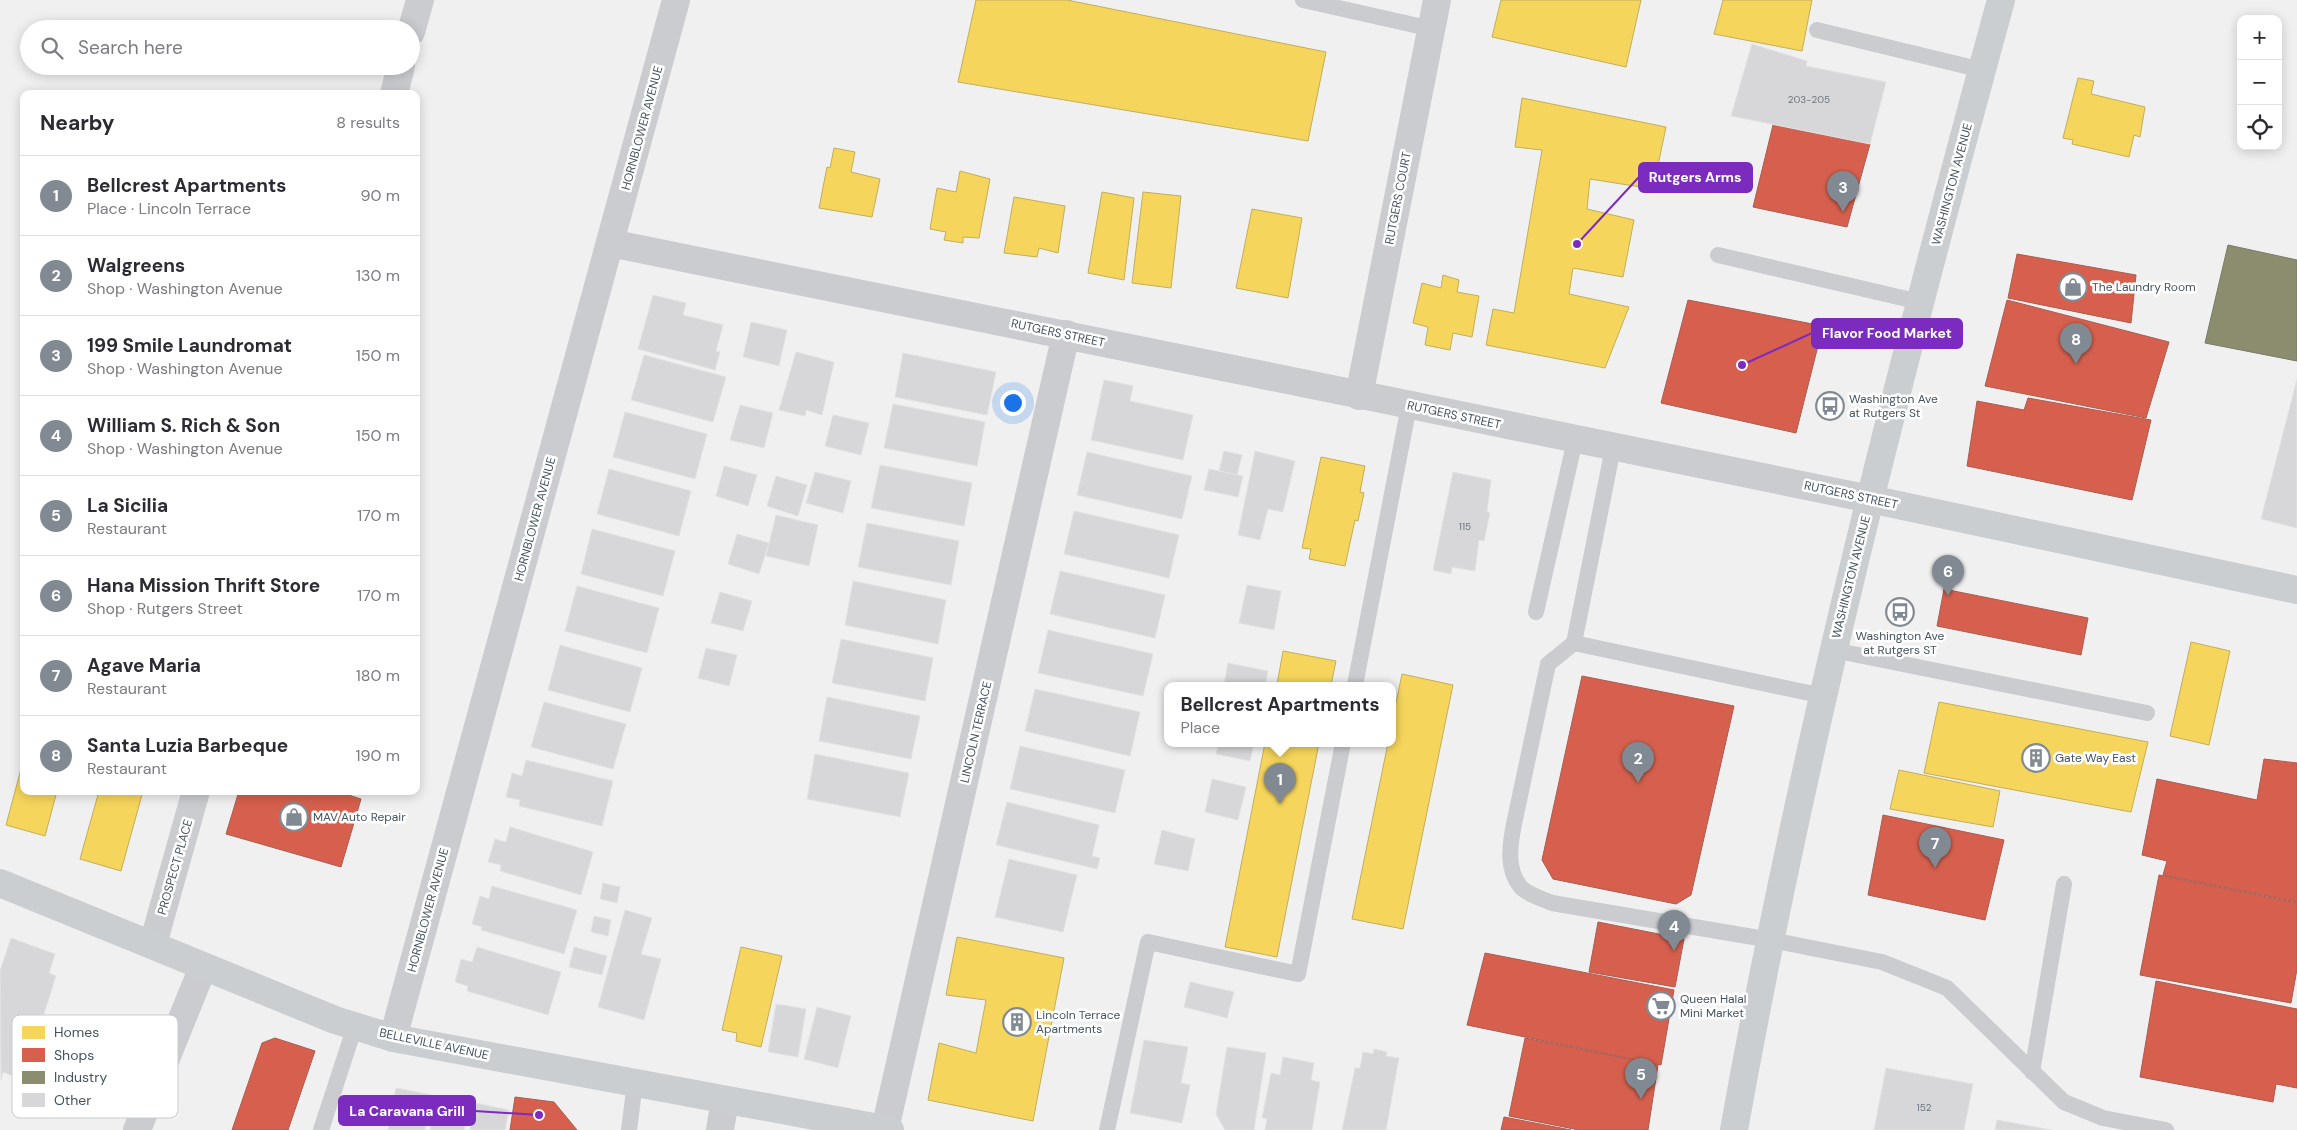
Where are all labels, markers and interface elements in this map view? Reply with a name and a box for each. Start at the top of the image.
map controls [2237,15,2282,150]
button: + [2237,15,2282,60]
search box [20,20,420,75]
icon: search [38,34,66,62]
text: Search here [78,35,183,60]
button: − [2237,60,2282,105]
street label: HORNBLOWER AVENUE [618,64,666,192]
house number: 203-205 [1788,93,1830,106]
button: locate [2237,105,2282,150]
text: Nearby [40,109,114,137]
text: 8 results [336,112,400,133]
street label: WASHINGTON AVENUE [1928,121,1976,247]
street label: RUTGERS COURT [1381,150,1415,246]
callout: Rutgers Arms [1639,163,1752,192]
text: Rutgers Arms [1649,168,1741,186]
pin: 3 [1827,171,1859,212]
text: Bellcrest Apartments [87,173,286,198]
text: 1 [53,185,59,206]
text: 90 m [360,185,400,206]
text: Place · Lincoln Terrace [87,198,251,219]
text: Walgreens [87,253,185,278]
text: 2 [51,265,61,286]
text: 130 m [356,265,400,286]
shop icon: The Laundry Room [2058,272,2088,302]
text: Shop · Washington Avenue [87,278,283,299]
place label: The Laundry Room [2092,279,2196,295]
street label: RUTGERS STREET [1010,315,1107,351]
callout: Flavor Food Market [1812,319,1962,348]
pin: 8 [2060,323,2092,364]
text: Flavor Food Market [1822,324,1952,342]
text: 199 Smile Laundromat [87,333,292,358]
text: 3 [51,345,61,366]
text: 150 m [356,345,400,366]
text: Shop · Washington Avenue [87,358,283,379]
your location [1000,390,1026,416]
bus stop icon: Washington Ave at Rutgers St [1815,391,1845,421]
place label: Washington Ave at Rutgers St [1849,391,1938,421]
street label: RUTGERS STREET [1406,397,1503,433]
text: William S. Rich & Son [87,413,280,438]
text: 4 [51,425,61,446]
text: 150 m [356,425,400,446]
text: Shop · Washington Avenue [87,438,283,459]
street label: HORNBLOWER AVENUE [511,455,559,583]
street label: RUTGERS STREET [1803,477,1900,513]
text: La Sicilia [87,493,168,518]
text: 5 [51,505,61,526]
text: 170 m [357,505,400,526]
street label: WASHINGTON AVENUE [1828,514,1874,640]
text: Restaurant [87,518,167,539]
house number: 115 [1459,520,1471,533]
pin: 6 [1932,555,1964,596]
text: Hana Mission Thrift Store [87,573,320,598]
text: 6 [51,585,61,606]
text: 170 m [357,585,400,606]
bus stop icon: Washington Ave at Rutgers ST [1885,597,1915,627]
text: Shop · Rutgers Street [87,598,243,619]
place label: Washington Ave at Rutgers ST [1856,628,1945,658]
text: Agave Maria [87,653,201,678]
text: 7 [52,665,60,686]
text: 180 m [356,665,400,686]
text: Restaurant [87,678,167,699]
street label: LINCOLN TERRACE [957,679,996,784]
popup [1164,682,1396,747]
text: Bellcrest Apartments [1180,692,1380,717]
text: Place [1180,717,1220,738]
text: Santa Luzia Barbeque [87,733,288,758]
pin: 2 [1622,742,1654,783]
building icon: Gate Way East [2021,743,2051,773]
text: 8 [51,745,61,766]
text: 190 m [356,745,400,766]
place label: Gate Way East [2055,750,2136,766]
text: Restaurant [87,758,167,779]
pin: 1 [1264,763,1296,804]
shop icon: MAV Auto Repair [279,802,309,832]
place label: MAV Auto Repair [313,809,406,825]
street label: PROSPECT PLACE [154,817,196,917]
pin: 7 [1919,827,1951,868]
street label: HORNBLOWER AVENUE [404,846,452,974]
pin: 4 [1658,910,1690,951]
supermarket icon: Queen Halal Mini Market [1646,991,1676,1021]
place label: Queen Halal Mini Market [1680,991,1746,1021]
building icon: Lincoln Terrace Apartments [1002,1007,1032,1037]
place label: Lincoln Terrace Apartments [1036,1007,1121,1037]
legend [12,1015,178,1118]
text: Homes [54,1023,99,1041]
street label: BELLEVILLE AVENUE [378,1025,490,1063]
text: Shops [54,1046,94,1064]
pin: 5 [1625,1058,1657,1099]
text: Industry [54,1068,107,1086]
text: Other [54,1091,92,1109]
callout: La Caravana Grill [339,1096,475,1125]
house number: 152 [1917,1101,1932,1114]
text: La Caravana Grill [349,1102,465,1120]

